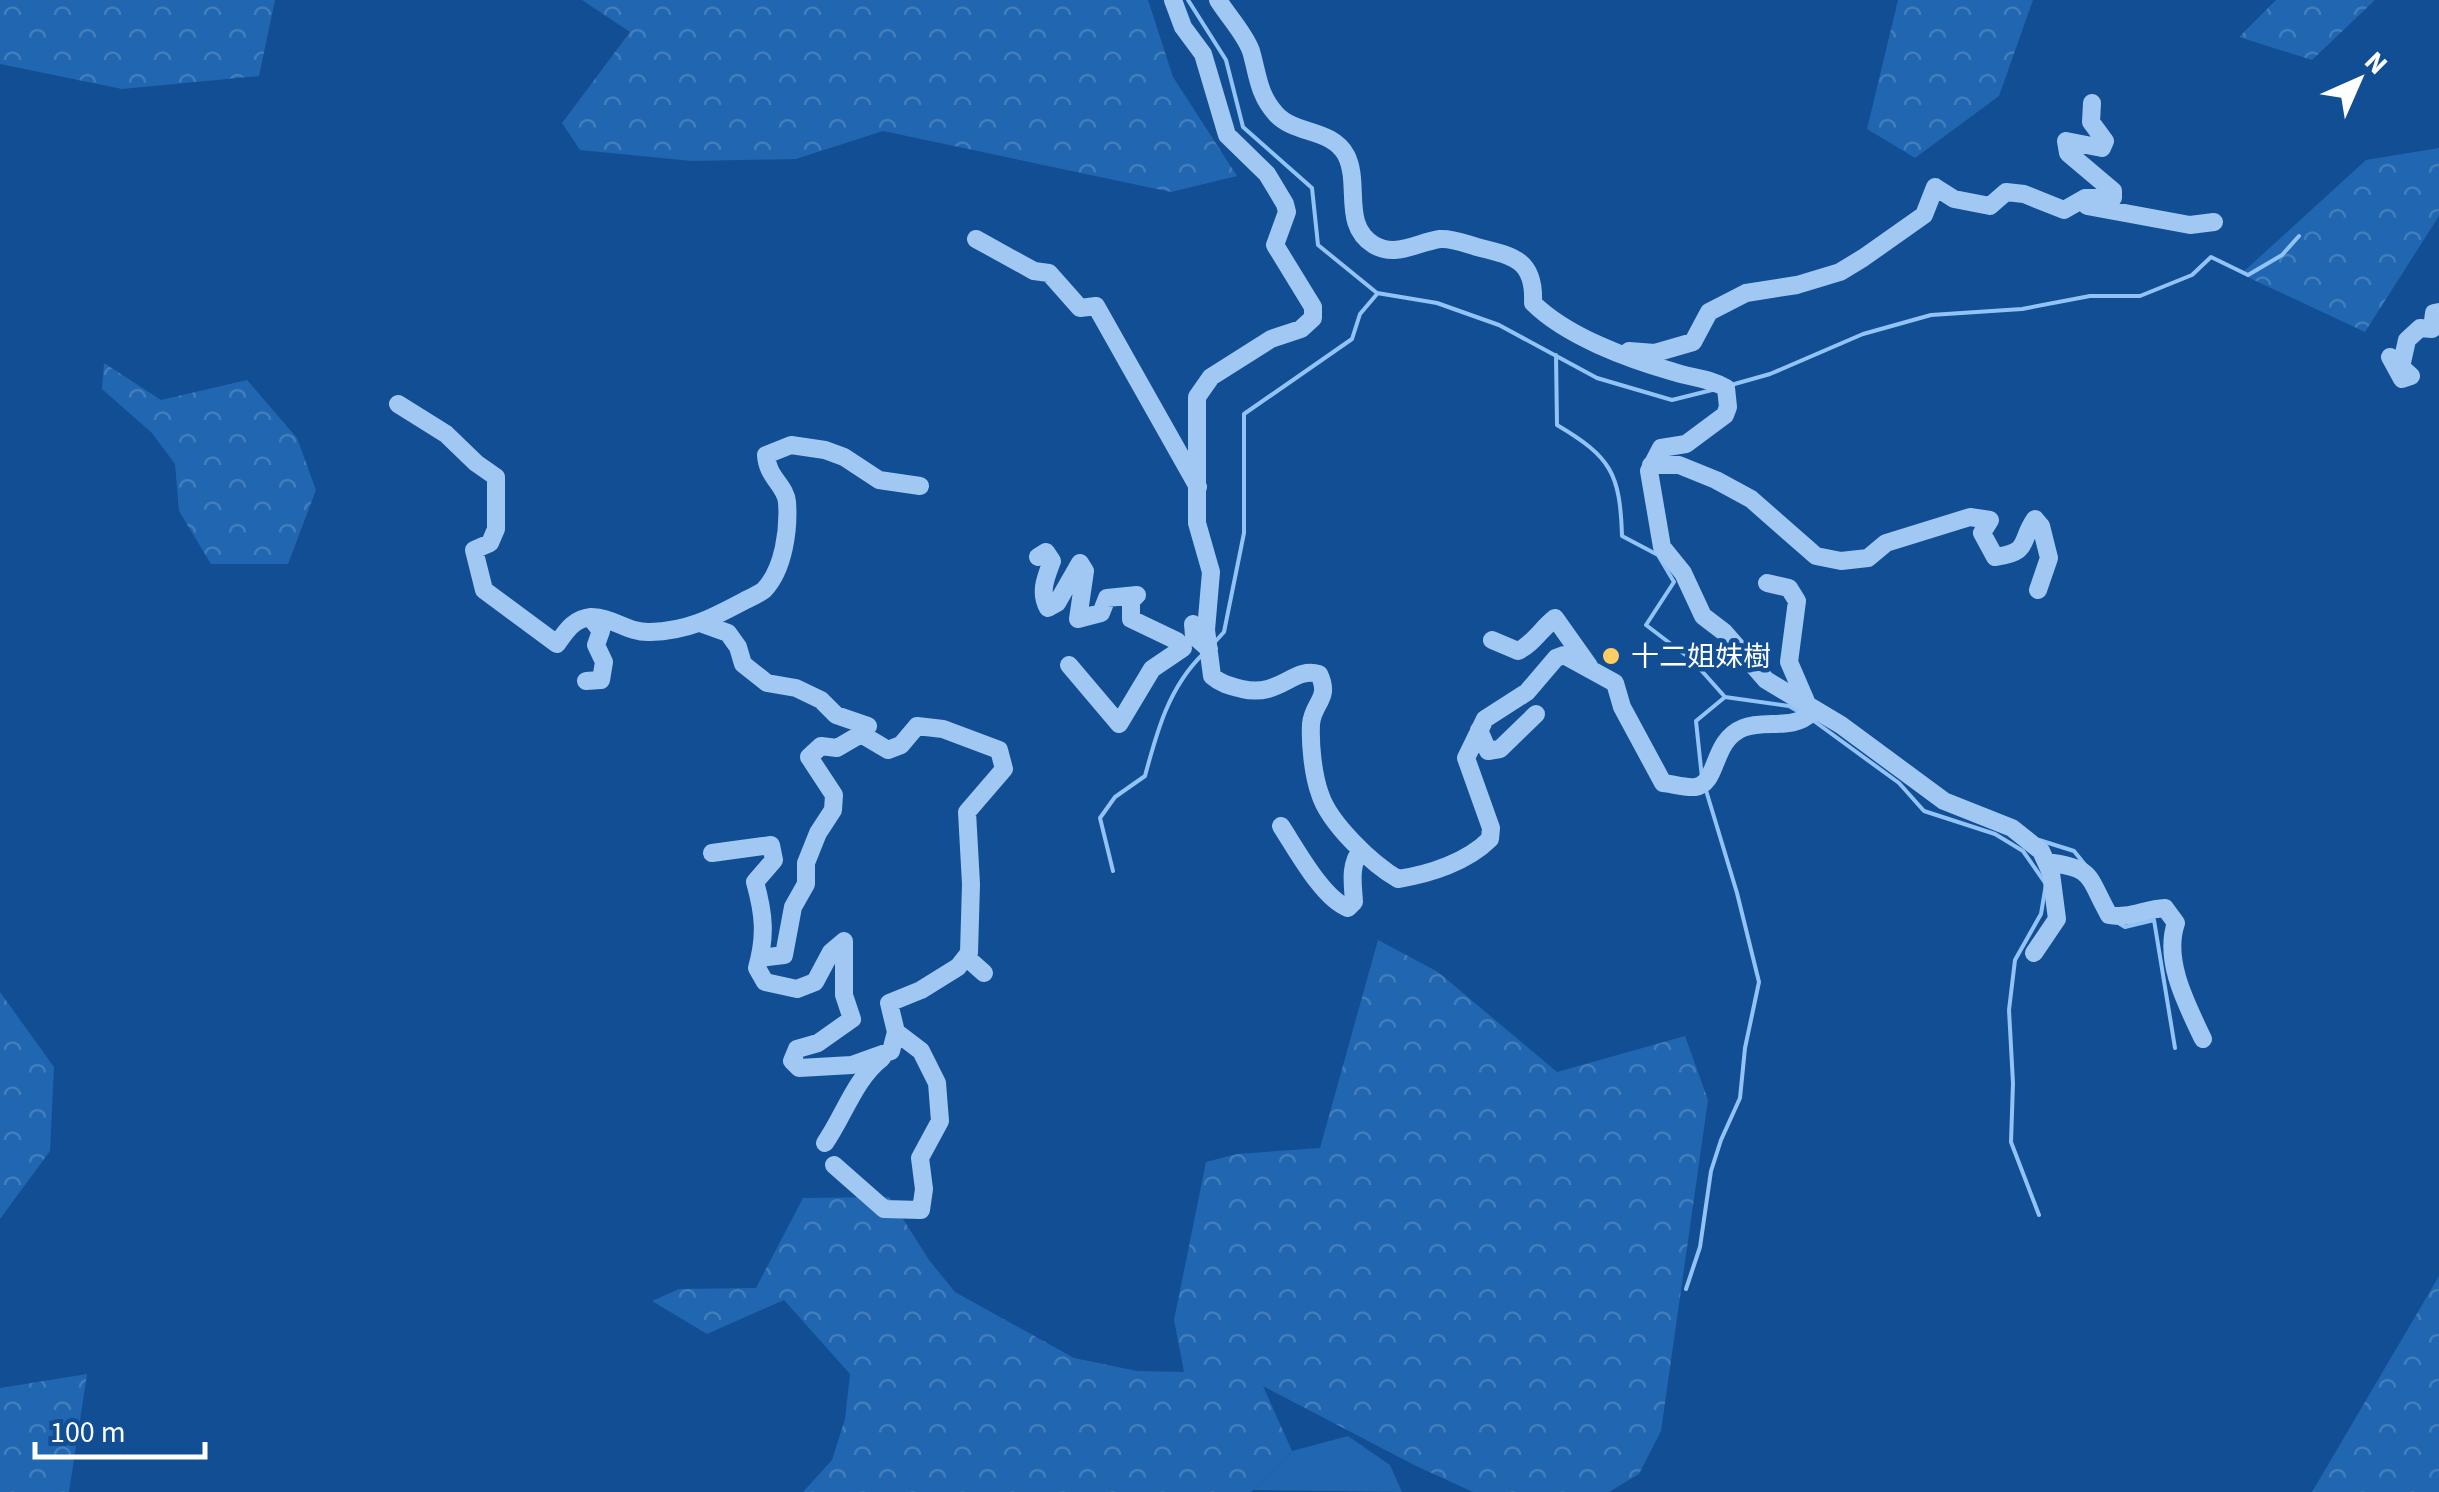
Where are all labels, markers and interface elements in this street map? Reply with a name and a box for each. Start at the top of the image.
north arrow [2309,30,2409,130]
text: N [2355,42,2397,84]
place label: 十二姐妹樹 [1631,637,1771,677]
marker: 十二姐妹樹 [1600,645,1622,667]
scale bar [35,1397,205,1459]
text: 100 m [50,1411,126,1454]

